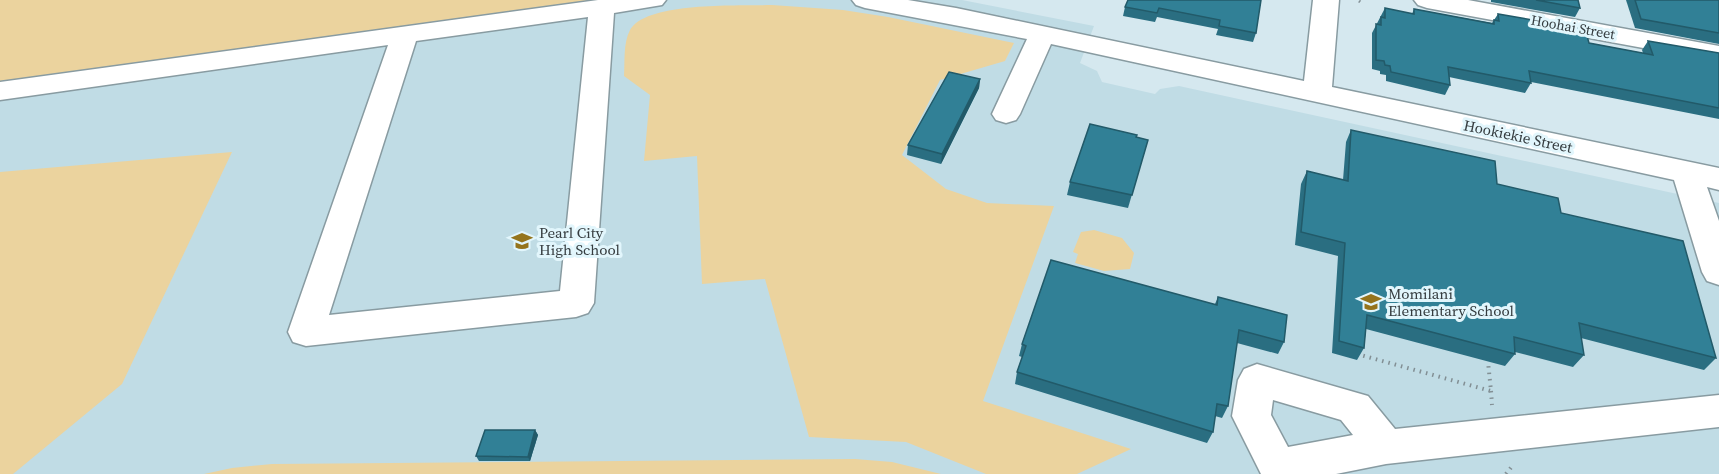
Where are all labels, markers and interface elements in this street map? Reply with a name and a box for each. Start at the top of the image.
street label: Hoohai Street [1529,10,1617,44]
street label: Hookiekie Street [1462,114,1574,158]
place label: Pearl City High School [539,222,621,260]
school or university icon: Pearl City High School [510,229,534,253]
place label: Momilani Elementary School [1388,283,1515,321]
school or university icon: Momilani Elementary School [1359,290,1383,314]

